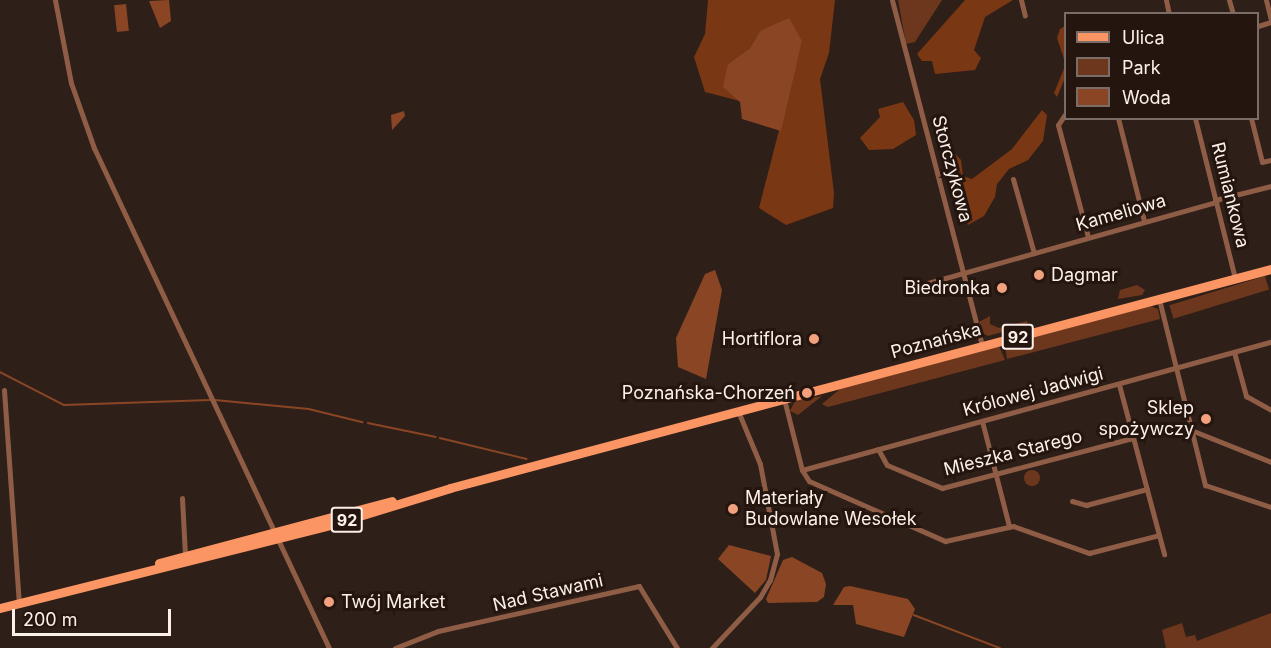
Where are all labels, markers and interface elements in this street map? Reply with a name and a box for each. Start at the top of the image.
legend [1064,12,1259,120]
text: Ulica [1122,27,1165,48]
text: Park [1122,57,1161,78]
text: Woda [1122,87,1171,108]
street label: Storczykowa [927,113,977,225]
street label: Rumiankowa [1206,140,1254,250]
street label: Kameliowa [1074,190,1168,236]
place label: Dagmar [1051,264,1118,286]
marker: Dagmar [1032,268,1046,282]
place label: Biedronka [904,277,990,299]
marker: Biedronka [995,281,1009,295]
street label: Poznańska [888,319,984,363]
road number: 92 [1002,324,1034,350]
place label: Hortiflora [722,328,802,350]
marker: Hortiflora [807,332,821,346]
street label: Królowej Jadwigi [960,363,1106,421]
place label: Poznańska-Chorzeń [622,382,795,404]
marker: Poznańska-Chorzeń [800,386,814,400]
place label: Sklep spożywczy [1098,398,1194,440]
marker: Sklep spożywczy [1199,412,1213,426]
street label: Mieszka Starego [941,425,1085,481]
place label: Materiały Budowlane Wesołek [745,488,917,530]
marker: Materiały Budowlane Wesołek [726,502,740,516]
road number: 92 [330,507,364,533]
street label: Nad Stawami [491,570,605,616]
place label: Twój Market [341,591,445,613]
marker: Twój Market [322,595,336,609]
scale bar [15,597,174,635]
text: 200 m [23,609,78,630]

